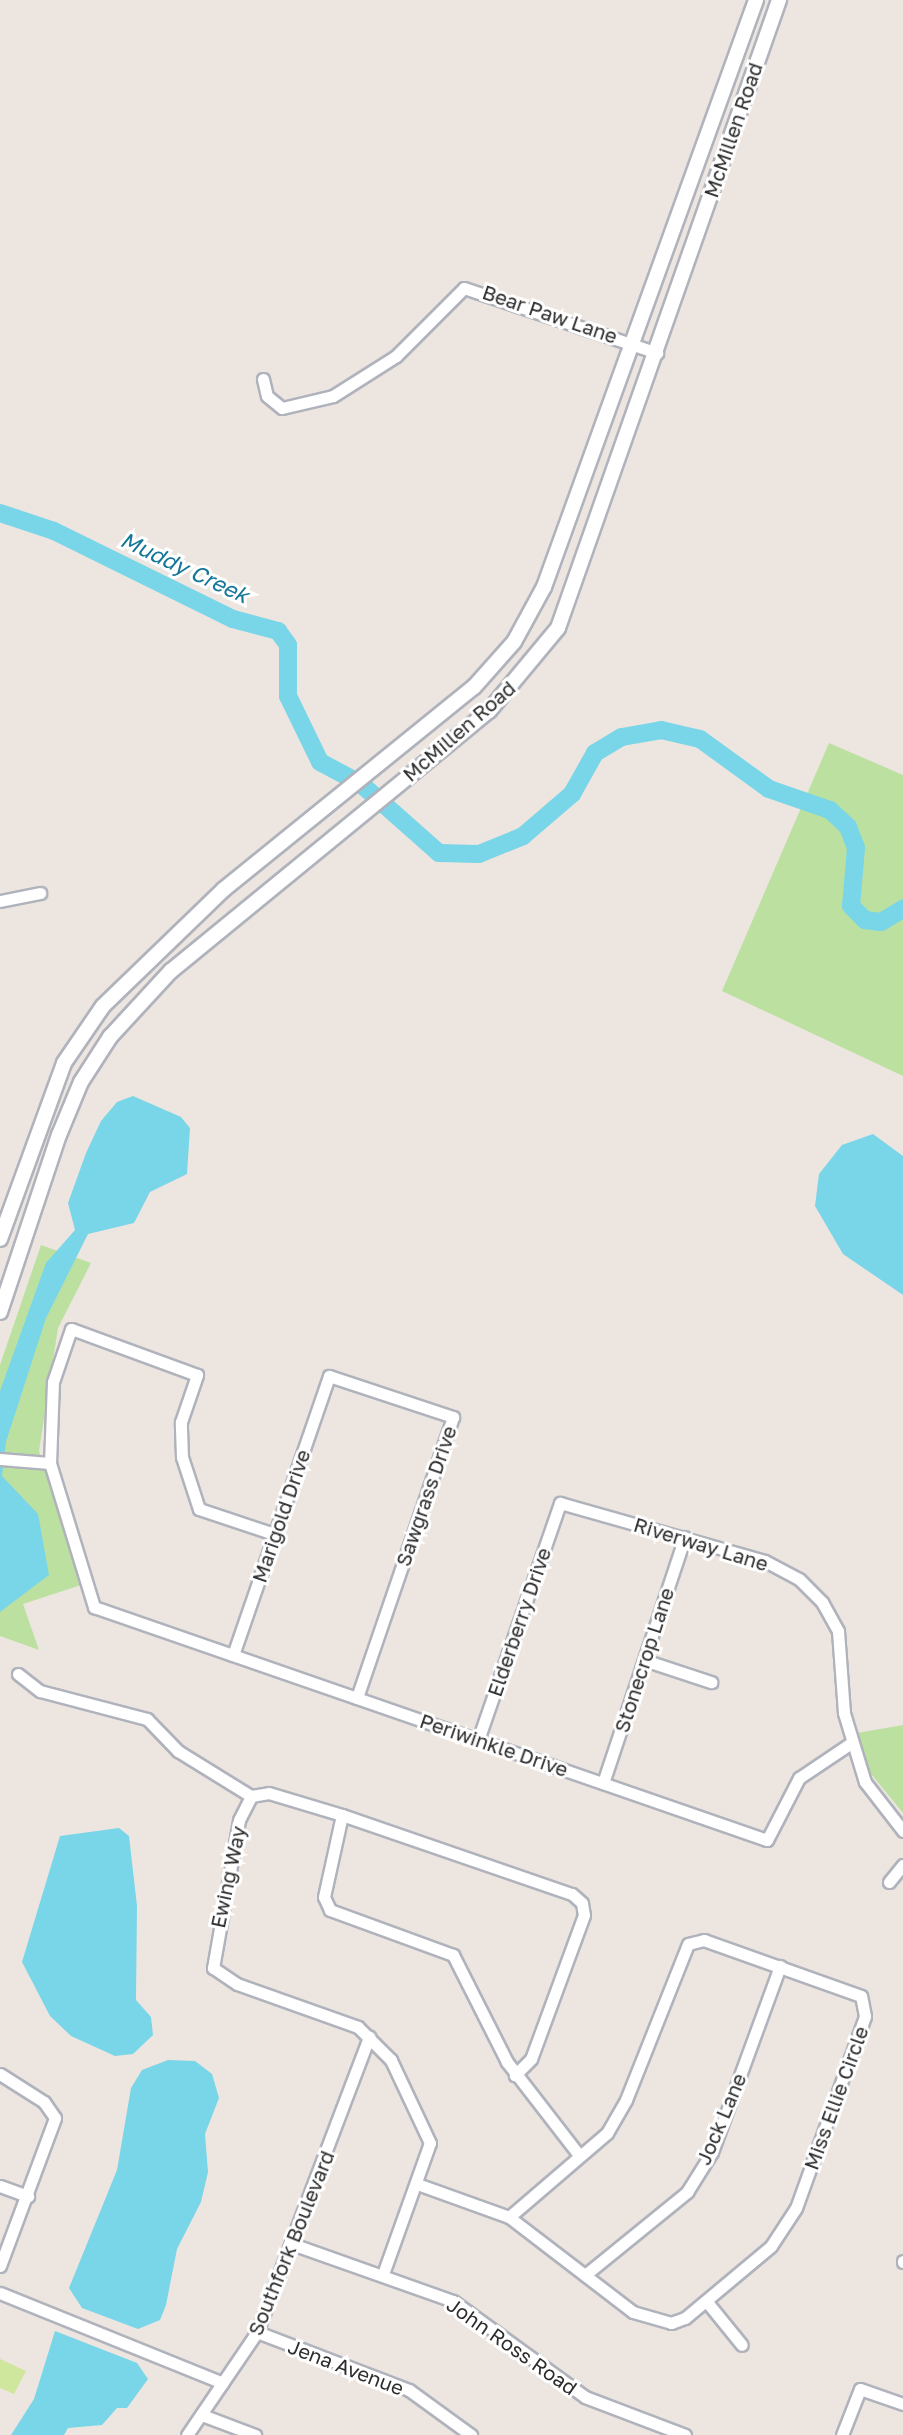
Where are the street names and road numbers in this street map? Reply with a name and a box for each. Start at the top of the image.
street label: McMillen Road [699,59,767,201]
street label: Bear Paw Lane [479,280,621,348]
street label: McMillen Road [398,676,520,786]
street label: Sawgrass Drive [391,1423,461,1569]
street label: Marigold Drive [247,1446,315,1586]
street label: Riverway Lane [631,1512,771,1576]
street label: Elderberry Drive [482,1544,556,1700]
street label: Stonecrop Lane [609,1585,679,1735]
street label: Periwinkle Drive [417,1708,571,1782]
street label: Ewing Way [205,1824,251,1930]
street label: Miss Ellie Circle [799,2023,873,2173]
street label: Jock Lane [691,2070,751,2168]
street label: Southfork Boulevard [243,2147,339,2339]
street label: John Ross Road [442,2292,582,2400]
street label: Jena Avenue [285,2334,407,2400]

